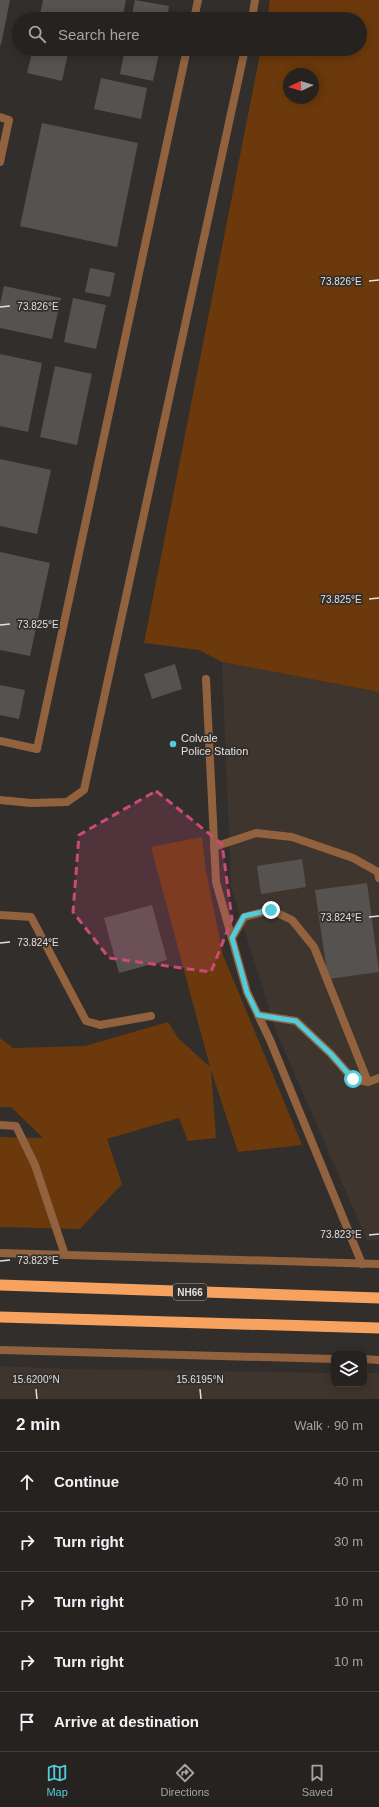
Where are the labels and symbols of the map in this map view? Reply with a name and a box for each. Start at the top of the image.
north arrow [283,68,319,104]
text: 73.826°E [320,276,362,287]
text: 73.826°E [17,301,59,312]
text: 73.825°E [320,594,362,605]
text: 73.825°E [17,619,59,630]
place label: Colvale Police Station [181,732,248,757]
marker: Colvale Police Station [168,739,178,749]
route end [262,901,280,919]
text: 73.824°E [320,912,362,923]
text: 73.824°E [17,937,59,948]
route start [344,1070,362,1088]
text: 73.823°E [320,1229,362,1240]
text: 73.823°E [17,1255,59,1266]
road number: NH66 [173,1284,207,1300]
text: 15.6200°N [12,1374,60,1385]
text: 15.6195°N [176,1374,224,1385]

